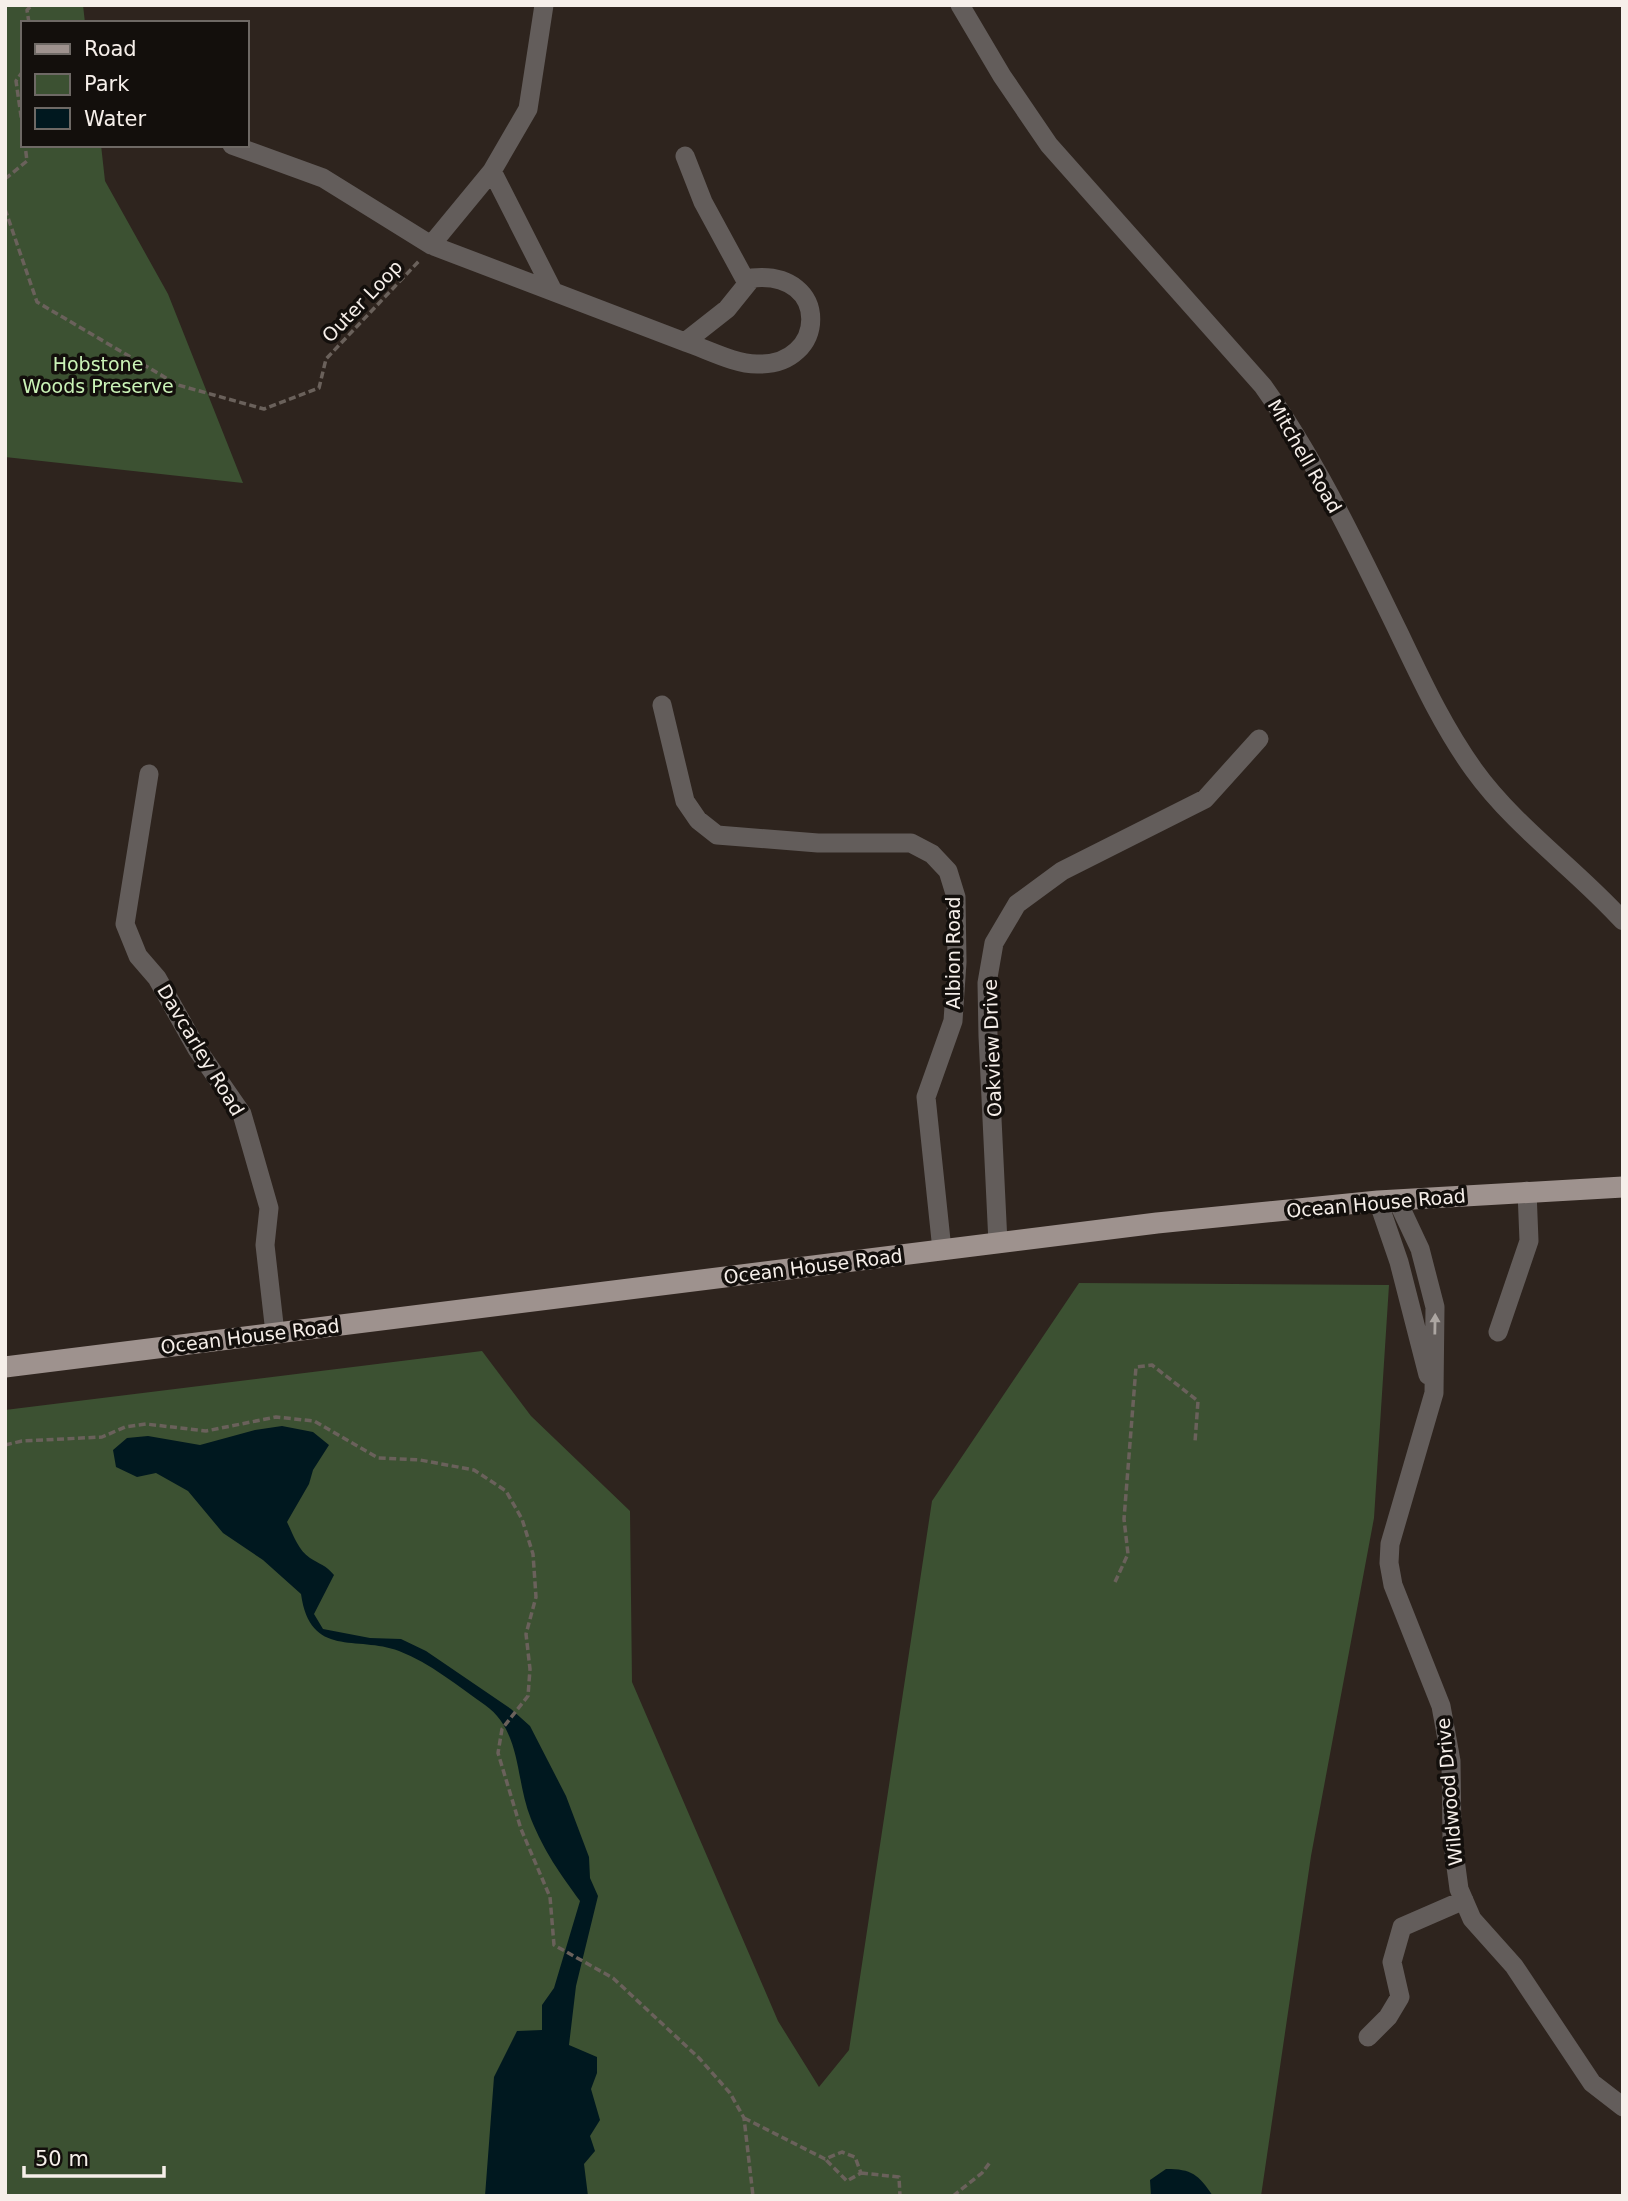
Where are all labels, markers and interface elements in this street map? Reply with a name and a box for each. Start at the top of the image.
legend [21,21,248,147]
text: Road [84,37,137,61]
text: Park [84,72,130,96]
text: Water [84,107,146,131]
street label: Outer Loop [317,255,407,347]
park label: Hobstone Woods Preserve [22,353,174,397]
street label: Mitchell Road [1264,395,1346,517]
street label: Albion Road [942,897,964,1010]
street label: Oakview Drive [979,979,1005,1117]
street label: Davcarley Road [153,980,249,1120]
street label: Ocean House Road [1285,1184,1467,1222]
street label: Ocean House Road [722,1244,904,1288]
one-way arrow [1429,1313,1441,1335]
street label: Ocean House Road [159,1314,341,1358]
street label: Wildwood Drive [1432,1717,1466,1867]
scale bar [24,2134,164,2178]
text: 50 m [35,2147,89,2171]

